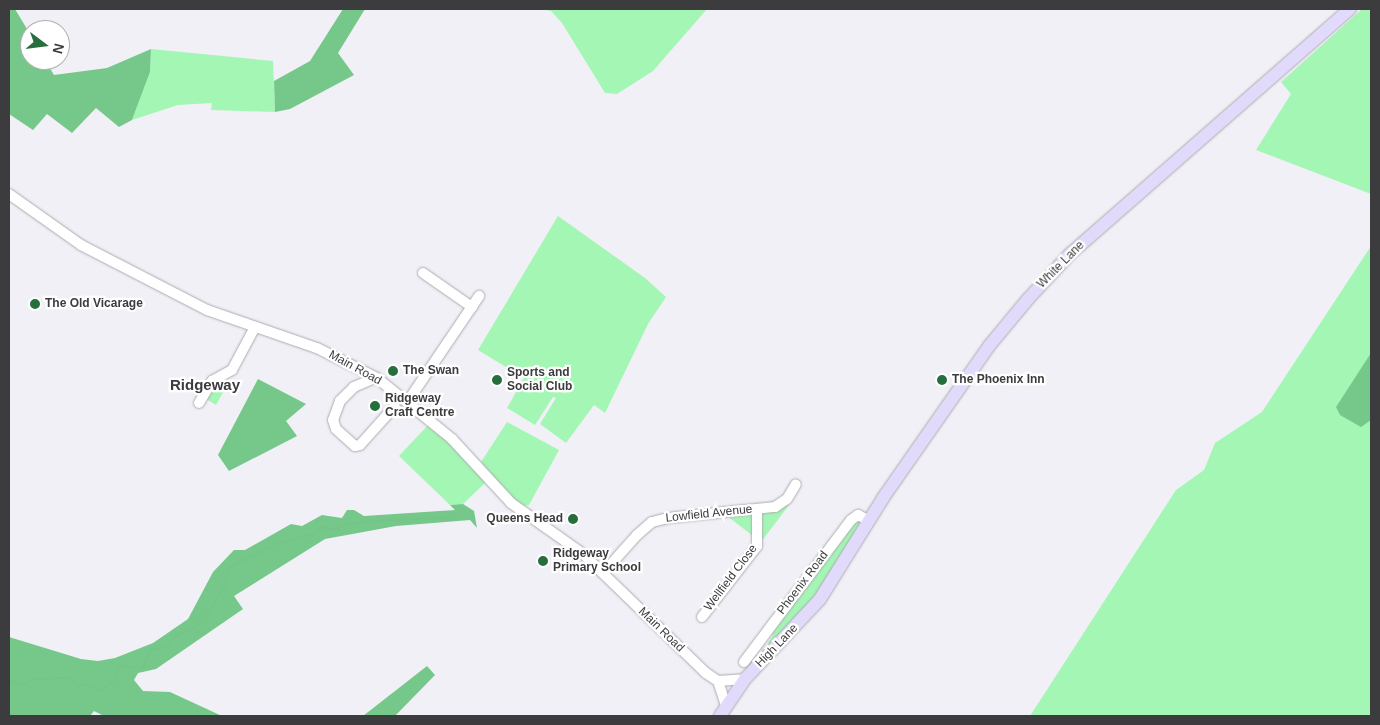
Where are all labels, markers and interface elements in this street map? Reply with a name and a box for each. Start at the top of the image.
north arrow [20,20,70,70]
text: N [49,42,68,56]
street label: White Lane [1034,238,1088,292]
place label: The Old Vicarage [45,297,143,311]
marker: The Old Vicarage [29,298,41,310]
street label: Main Road [326,348,384,388]
place label: The Swan [403,364,459,378]
marker: The Swan [387,365,399,377]
place label: Sports and Social Club [507,366,572,394]
place label: The Phoenix Inn [952,373,1045,387]
marker: Sports and Social Club [491,374,503,386]
marker: The Phoenix Inn [936,374,948,386]
district label: Ridgeway [170,376,240,394]
place label: Ridgeway Craft Centre [385,392,454,420]
marker: Ridgeway Craft Centre [369,400,381,412]
street label: Lowfield Avenue [665,502,753,526]
place label: Queens Head [486,512,563,526]
marker: Queens Head [567,513,579,525]
street label: Wellfield Close [701,542,761,614]
place label: Ridgeway Primary School [553,547,641,575]
street label: Phoenix Road [775,549,831,617]
marker: Ridgeway Primary School [537,555,549,567]
street label: Main Road [635,605,687,655]
street label: High Lane [753,621,801,671]

